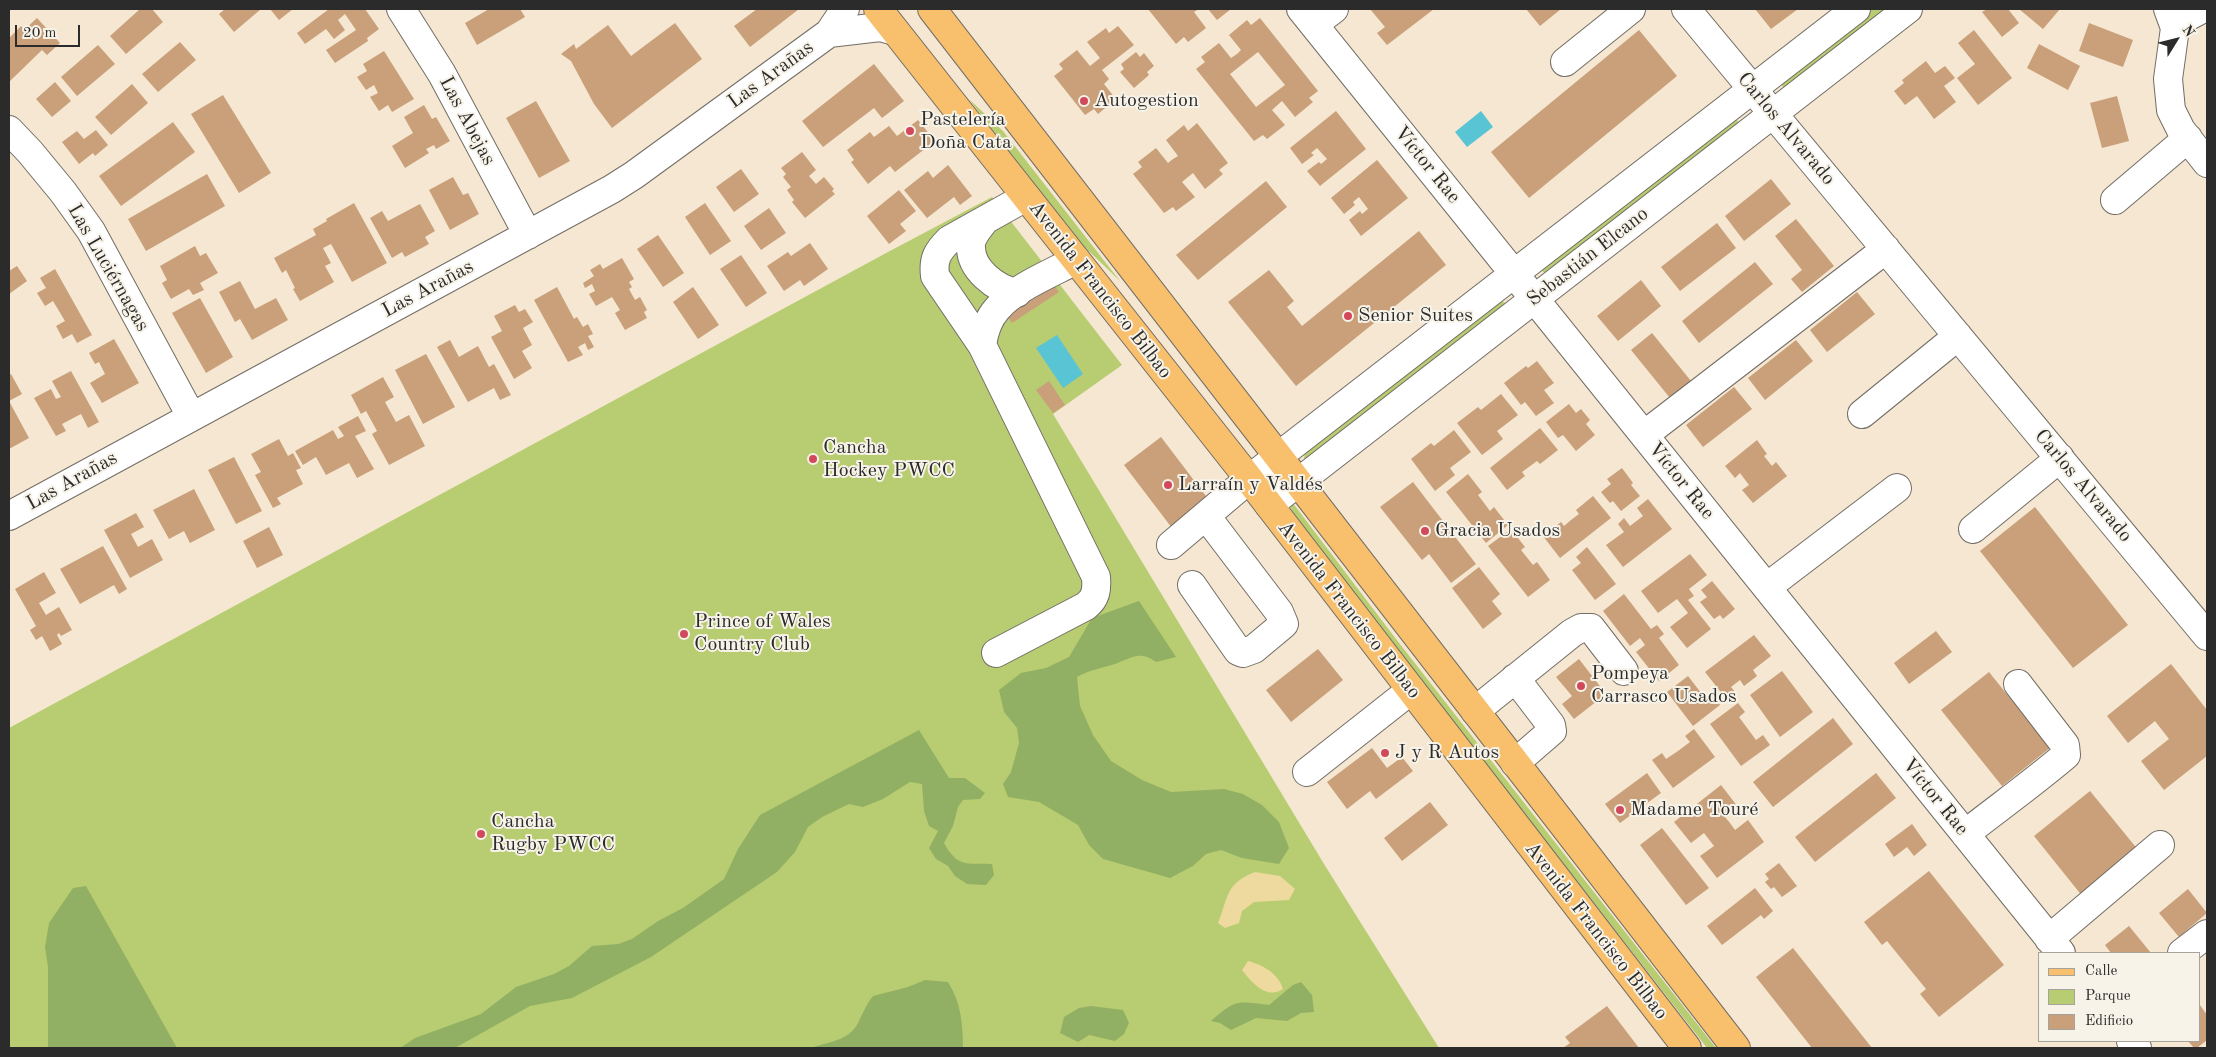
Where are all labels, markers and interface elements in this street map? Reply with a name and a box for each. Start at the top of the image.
scale bar [18,15,82,47]
north arrow [2151,15,2201,65]
text: N [2179,23,2197,40]
text: 20 m [23,26,57,41]
street label: Las Arañas [723,36,819,114]
street label: Carlos Alvarado [1732,68,1840,190]
street label: Las Abejas [434,72,500,170]
place label: Autogestion [1094,89,1199,113]
marker: Autogestion [1078,95,1090,107]
place label: Pastelería Doña Cata [920,108,1012,155]
street label: Víctor Rae [1388,121,1466,209]
marker: Pastelería Doña Cata [904,125,916,137]
street label: Avenida Francisco Bilbao [1023,196,1177,384]
street label: Las Luciérnagas [62,200,154,336]
street label: Sebastián Elcano [1522,202,1654,312]
street label: Las Arañas [378,255,478,323]
place label: Senior Suites [1358,304,1473,328]
marker: Senior Suites [1342,310,1354,322]
street label: Carlos Alvarado [2029,425,2137,547]
place label: Cancha Hockey PWCC [823,436,955,483]
street label: Víctor Rae [1642,437,1720,525]
street label: Las Arañas [22,446,122,516]
marker: Cancha Hockey PWCC [807,453,819,465]
place label: Larraín y Valdés [1178,473,1323,497]
marker: Larraín y Valdés [1162,479,1174,491]
street label: Avenida Francisco Bilbao [1272,516,1426,704]
place label: Gracia Usados [1435,519,1560,543]
marker: Gracia Usados [1419,525,1431,537]
place label: Prince of Wales Country Club [694,610,831,657]
marker: Prince of Wales Country Club [678,628,690,640]
place label: Pompeya Carrasco Usados [1591,662,1737,709]
marker: Pompeya Carrasco Usados [1575,680,1587,692]
place label: J y R Autos [1395,741,1499,765]
marker: J y R Autos [1379,747,1391,759]
street label: Víctor Rae [1896,753,1974,841]
place label: Madame Touré [1630,798,1759,822]
marker: Madame Touré [1614,804,1626,816]
place label: Cancha Rugby PWCC [491,810,615,857]
marker: Cancha Rugby PWCC [475,828,487,840]
street label: Avenida Francisco Bilbao [1519,837,1673,1025]
legend [2038,952,2201,1042]
text: Calle [2085,964,2117,979]
text: Parque [2085,989,2131,1004]
text: Edificio [2085,1014,2133,1029]

